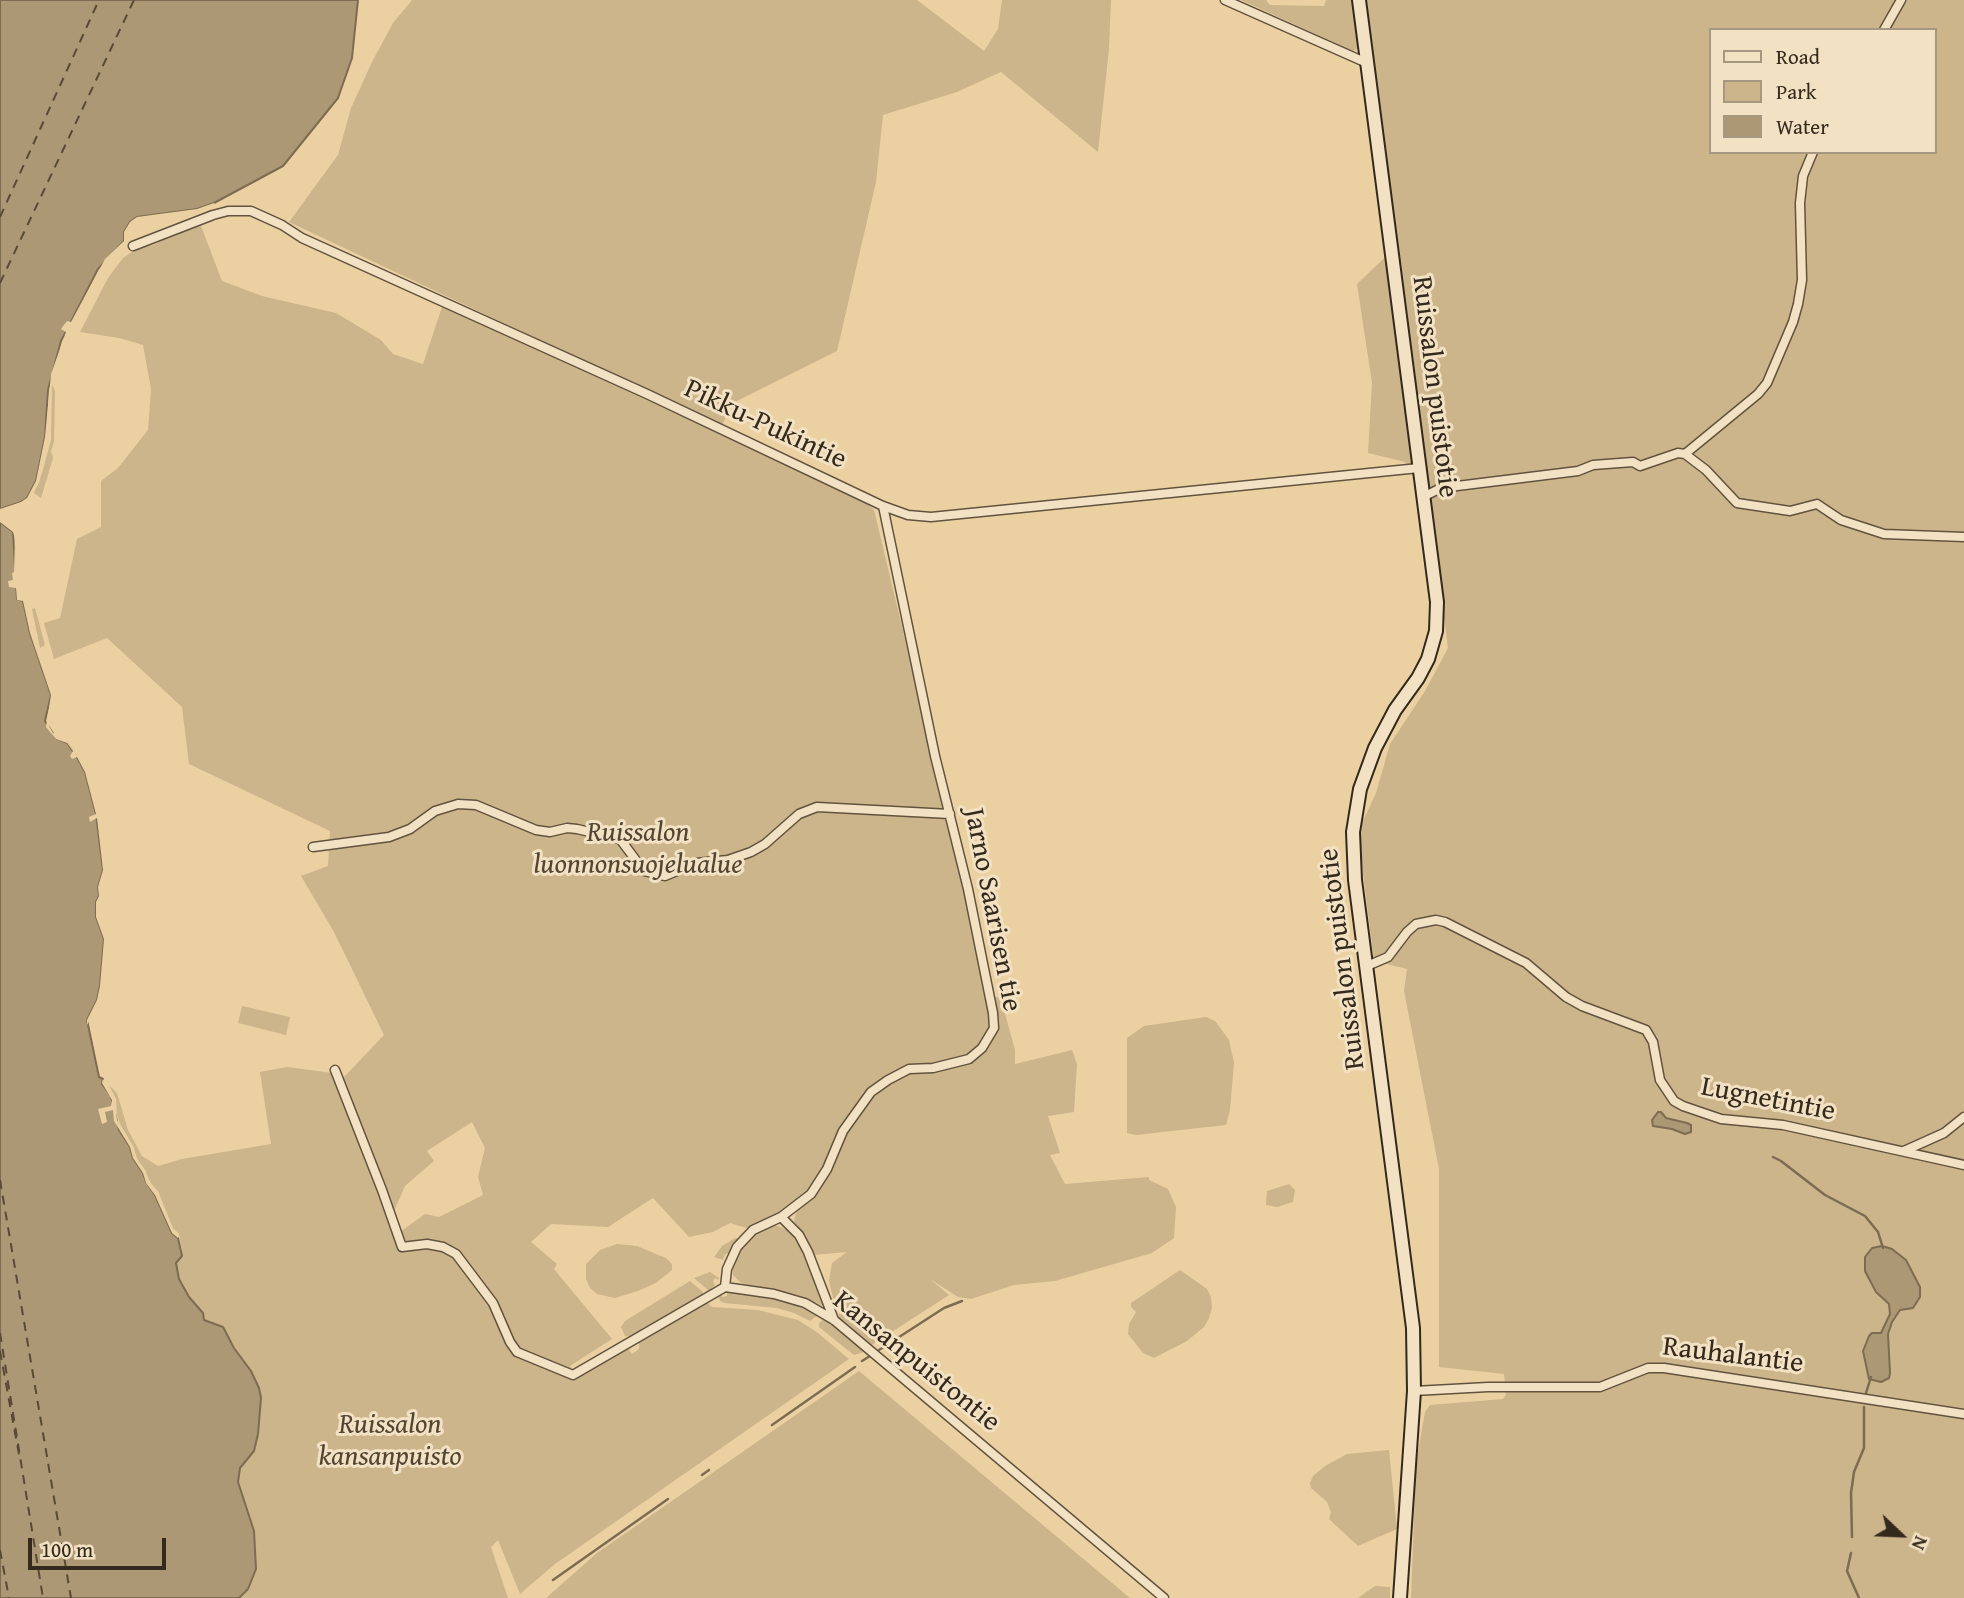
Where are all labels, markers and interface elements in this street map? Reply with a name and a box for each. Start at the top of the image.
legend [1708,28,1936,154]
text: Road [1776,41,1820,72]
text: Park [1776,76,1817,107]
text: Water [1776,111,1829,142]
street label: Ruissalon puistotie [1404,274,1464,500]
street label: Pikku-Pukintie [679,373,851,477]
street label: Jarno Saarisen tie [956,806,1028,1014]
park label: Ruissalon luonnonsuojelualue [533,817,743,883]
street label: Ruissalon puistotie [1313,846,1373,1072]
street label: Lugnetintie [1698,1071,1838,1129]
street label: Kansanpuistontie [826,1284,1006,1440]
street label: Rauhalantie [1661,1331,1805,1381]
park label: Ruissalon kansanpuisto [319,1409,461,1475]
north arrow [1866,1500,1936,1570]
scale bar [32,1524,170,1568]
text: N [1905,1532,1936,1555]
text: 100 m [41,1534,93,1565]

